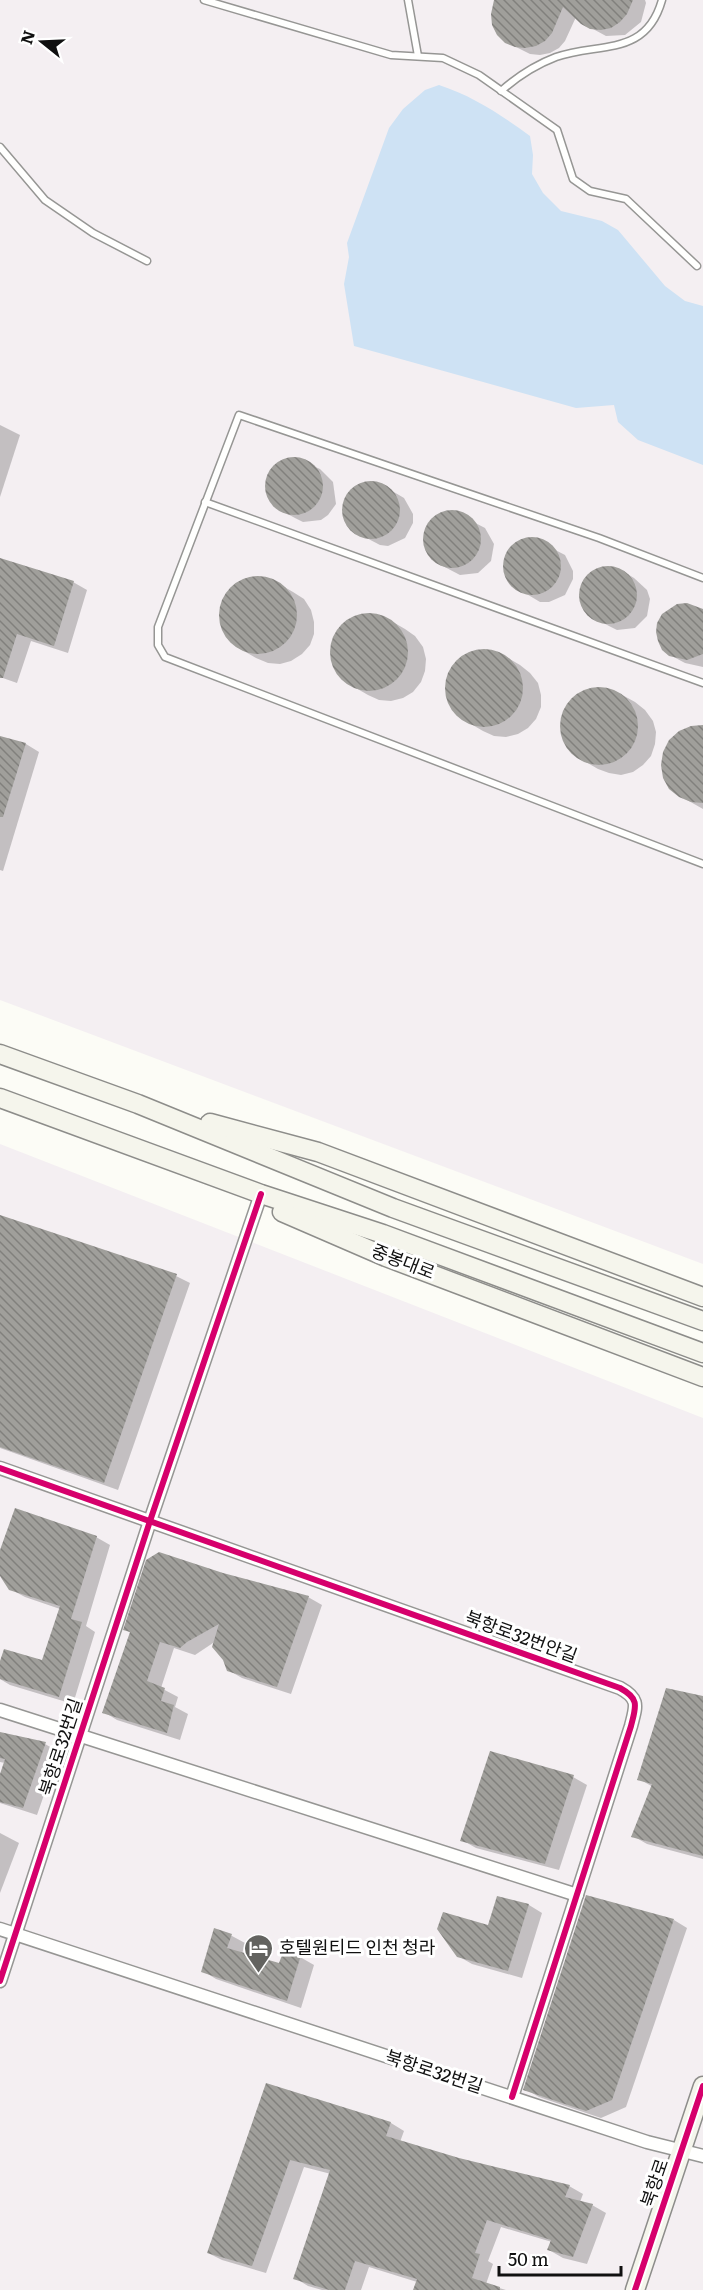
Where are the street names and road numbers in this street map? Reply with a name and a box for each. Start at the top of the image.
street label: 중봉대로 [368,1236,439,1285]
street label: 북항로32번안길 [462,1603,581,1668]
street label: 북항로32번길 [31,1694,88,1799]
street label: 북항로32번길 [382,2042,487,2099]
street label: 북항로 [633,2155,674,2210]

